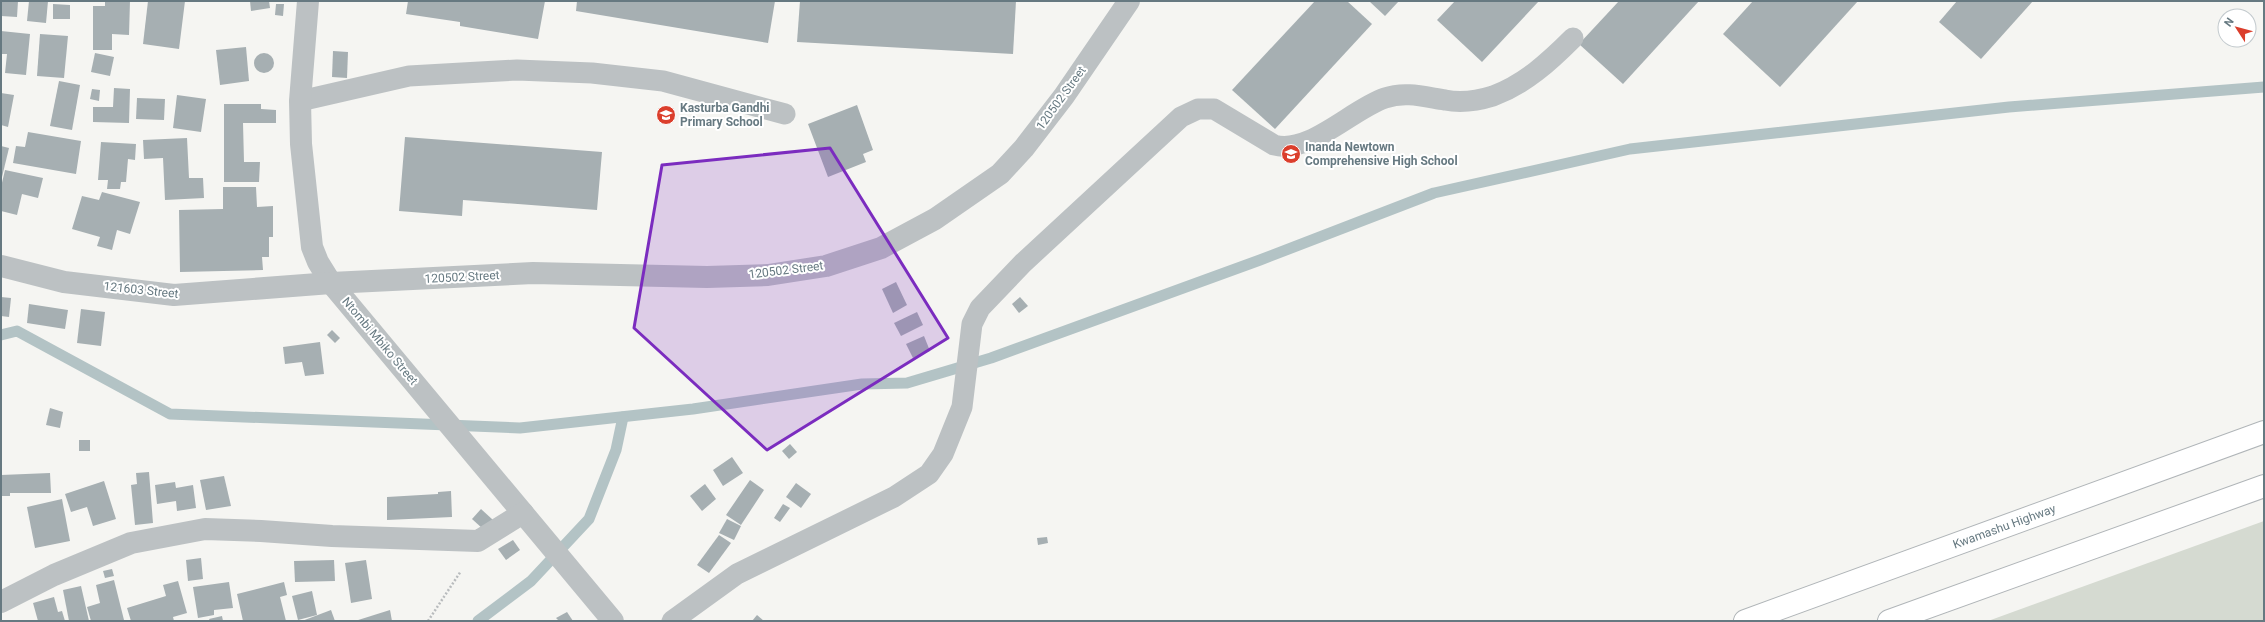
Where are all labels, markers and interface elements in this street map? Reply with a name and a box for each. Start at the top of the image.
north arrow [2217,8,2257,48]
text: N [2222,15,2237,29]
street label: 120502 Street [1033,63,1089,132]
place label: Kasturba Gandhi Primary School [680,101,770,129]
school or university icon: Kasturba Gandhi Primary School [655,104,677,126]
place label: Inanda Newtown Comprehensive High School [1305,140,1458,168]
school or university icon: Inanda Newtown Comprehensive High School [1280,143,1302,165]
street label: 120502 Street [748,258,824,282]
street label: 120502 Street [424,268,500,286]
street label: 121603 Street [103,279,179,301]
street label: Ntombi Mbiko Street [339,294,421,388]
street label: Kwamashu Highway [1951,501,2058,552]

